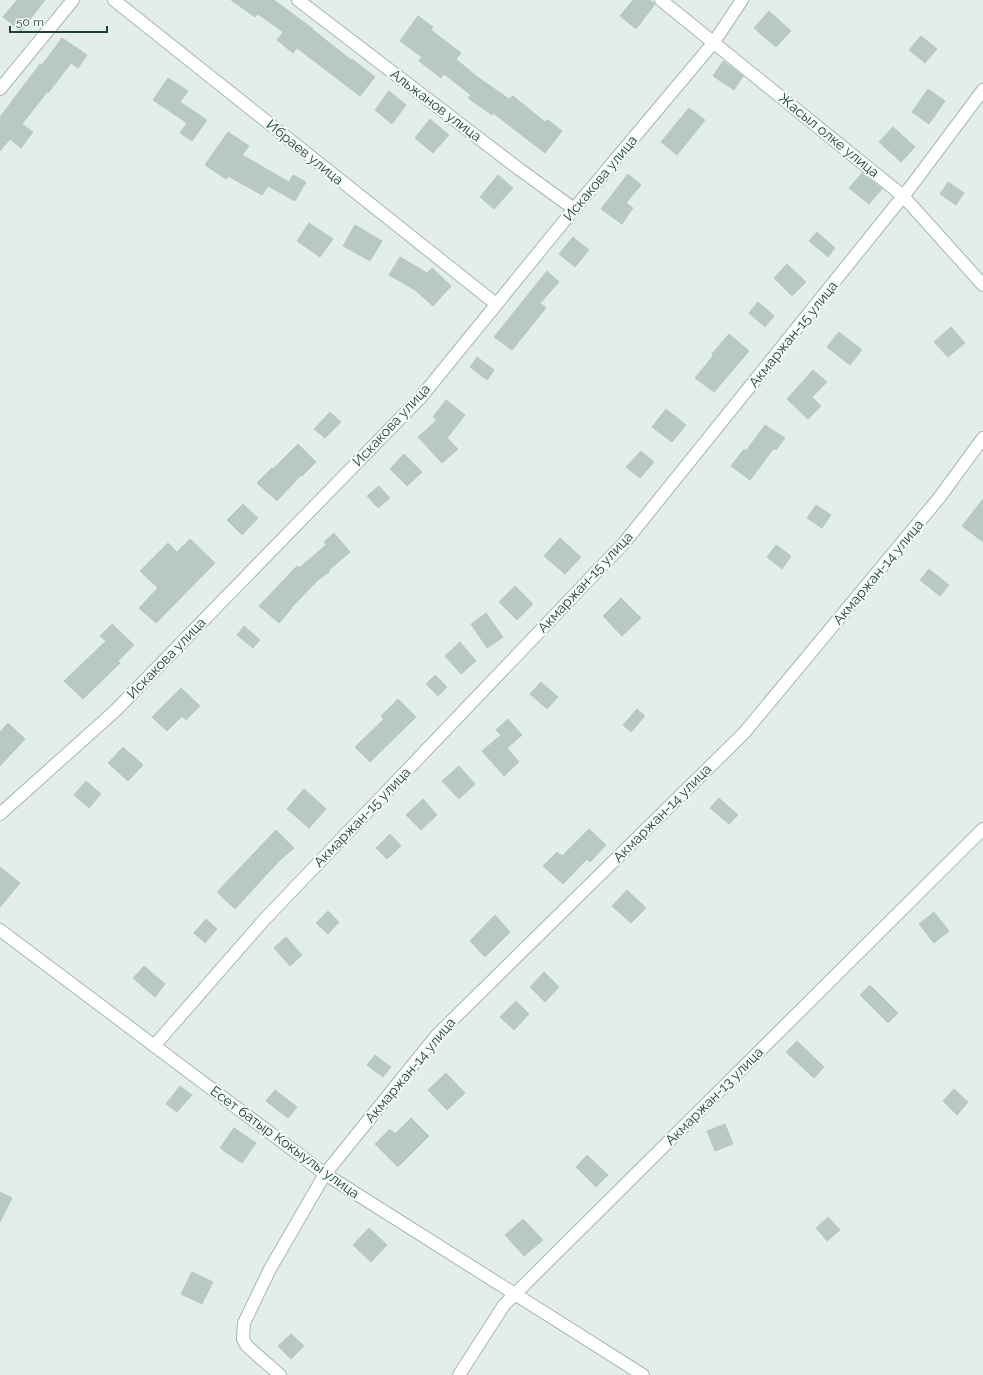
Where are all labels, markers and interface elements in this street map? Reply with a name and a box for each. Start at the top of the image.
scale bar [10,8,107,34]
text: 50 m [16,15,44,29]
street label: Альжанов улица [387,66,485,144]
street label: Жасыл олке улица [776,90,882,180]
street label: Ибраев улица [263,116,347,188]
street label: Искакова улица [560,132,640,224]
street label: Акмаржан-15 улица [745,278,841,390]
street label: Искакова улица [349,381,433,469]
street label: Акмаржан-14 улица [829,516,927,628]
street label: Акмаржан-15 улица [534,528,636,636]
street label: Искакова улица [123,614,209,702]
street label: Акмаржан-14 улица [610,761,714,865]
street label: Акмаржан-15 улица [310,764,414,870]
street label: Акмаржан-14 улица [361,1014,459,1126]
street label: Акмаржан-13 улица [662,1044,766,1148]
street label: Есет батыр Кокыулы улица [207,1083,363,1201]

